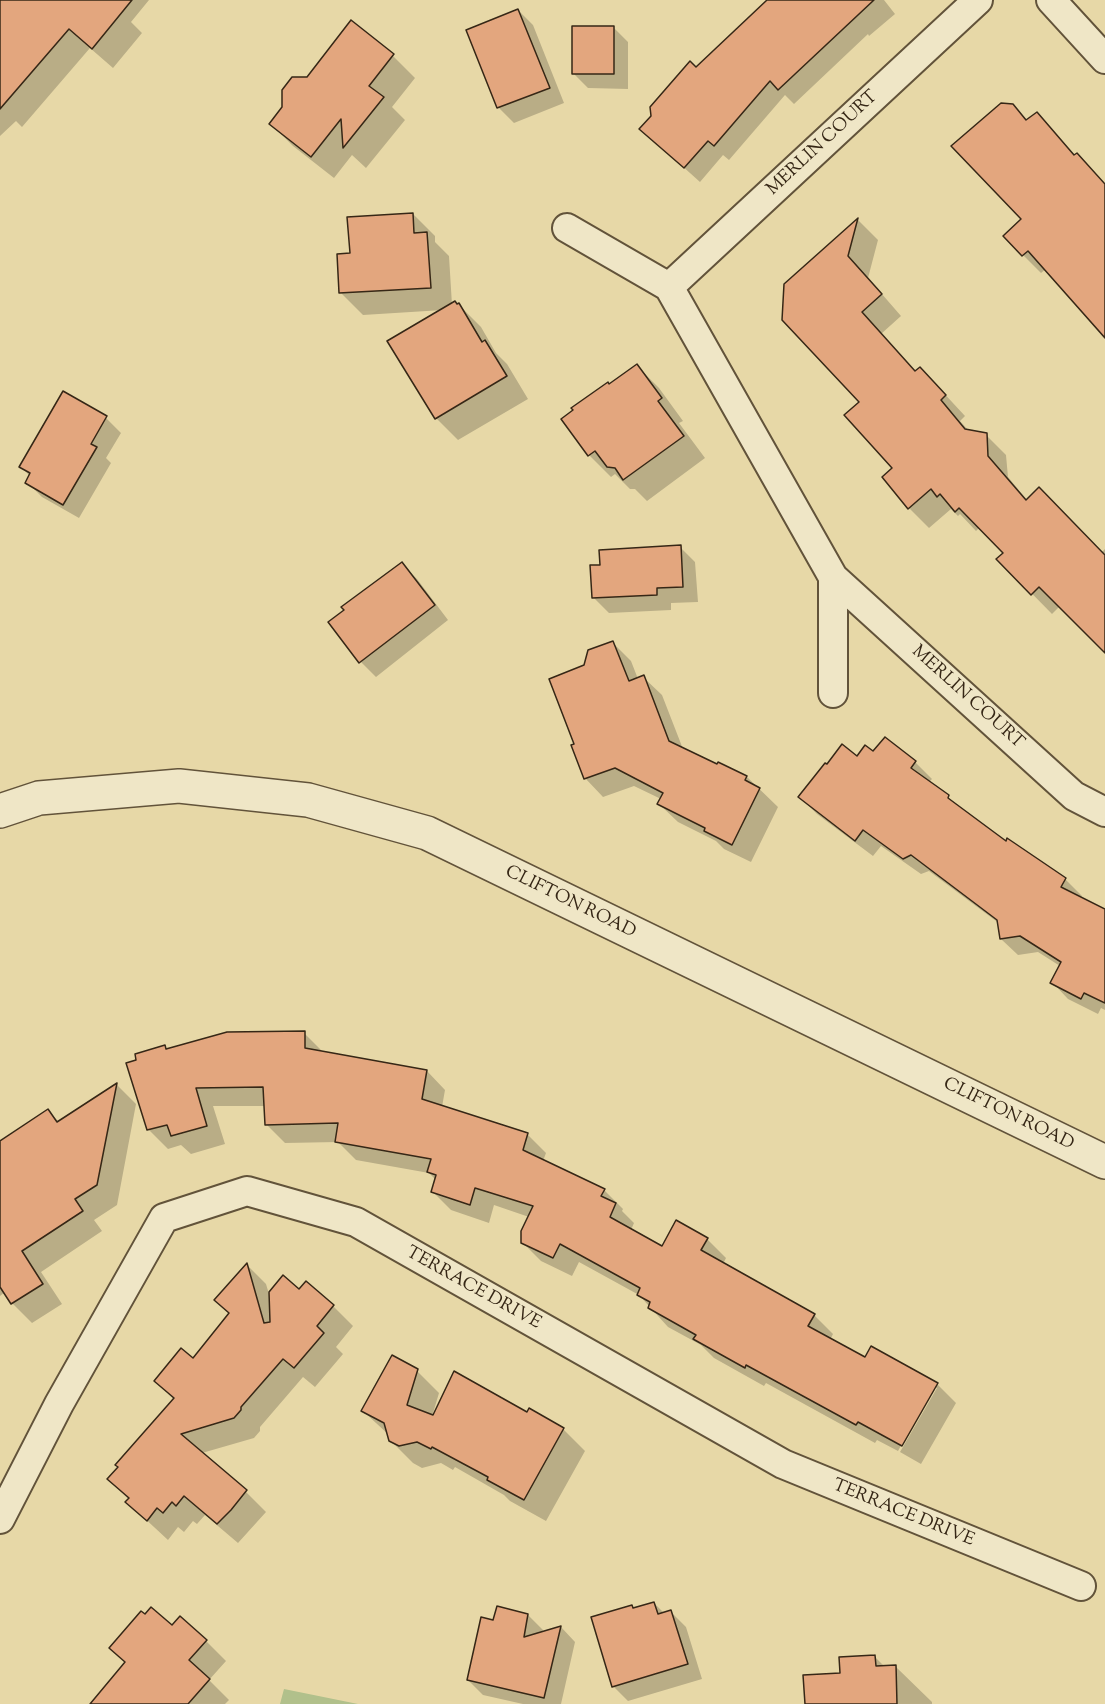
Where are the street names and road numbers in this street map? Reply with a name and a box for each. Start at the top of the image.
street label: MERLIN COURT [763,87,883,201]
street label: MERLIN COURT [906,642,1028,754]
street label: CLIFTON ROAD [501,862,639,944]
street label: CLIFTON ROAD [939,1074,1077,1156]
street label: TERRACE DRIVE [402,1243,544,1335]
street label: TERRACE DRIVE [829,1476,977,1552]

